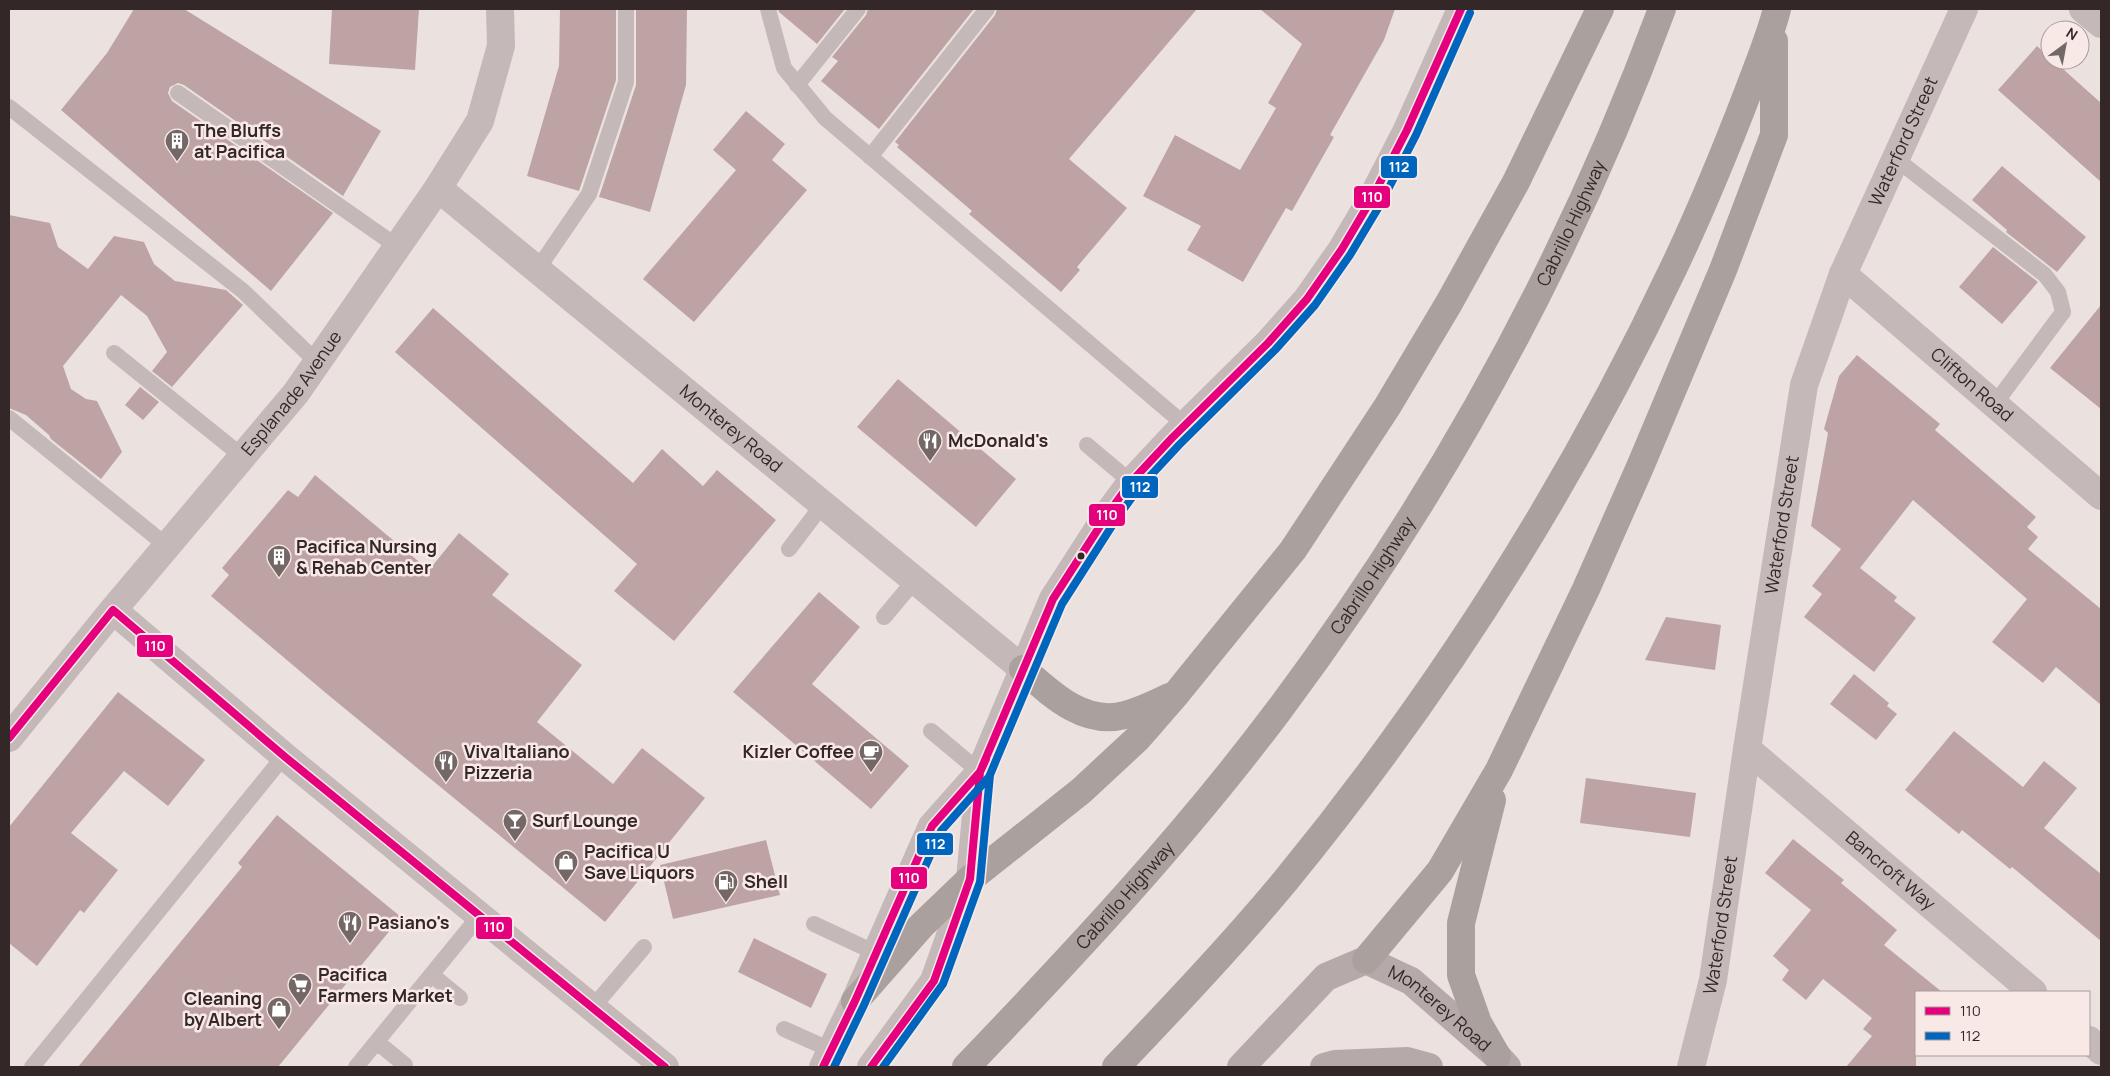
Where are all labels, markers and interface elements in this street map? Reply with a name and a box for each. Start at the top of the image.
north arrow [2040,20,2090,70]
text: N [2063,23,2081,44]
street label: Waterford Street [1863,72,1943,210]
place label: The Bluffs at Pacifica [194,118,285,163]
building icon: The Bluffs at Pacifica [164,128,190,162]
line badge: 112 [1380,155,1418,179]
street label: Cabrillo Highway [1530,155,1611,290]
text: 112 [1389,157,1409,176]
line badge: 110 [1353,185,1391,209]
text: 110 [1361,187,1383,206]
street label: Esplanade Avenue [235,326,347,460]
street label: Clifton Road [1926,342,2019,427]
street label: Monterey Road [675,379,788,477]
restaurant icon: McDonald's [917,428,943,462]
place label: McDonald's [948,428,1049,452]
street label: Waterford Street [1758,454,1804,596]
line badge: 112 [1121,475,1159,499]
text: 112 [1130,477,1150,496]
line badge: 110 [1088,503,1126,527]
text: 110 [1096,505,1118,524]
street label: Cabrillo Highway [1324,511,1420,639]
place label: Pacifica Nursing & Rehab Center [296,534,437,579]
building icon: Pacifica Nursing & Rehab Center [266,544,292,578]
unlabelled marker [1076,551,1086,561]
line badge: 110 [136,634,174,658]
text: 110 [144,636,166,655]
place label: Viva Italiano Pizzeria [464,739,570,784]
place label: Kizler Coffee [742,739,854,763]
cafe icon: Kizler Coffee [858,739,884,773]
restaurant icon: Viva Italiano Pizzeria [433,749,459,783]
bar icon: Surf Lounge [502,808,528,842]
place label: Surf Lounge [532,808,638,832]
street label: Bancroft Way [1841,825,1941,915]
line badge: 112 [916,832,954,856]
text: 112 [925,834,945,853]
street label: Cabrillo Highway [1070,835,1179,954]
place label: Pacifica U Save Liquors [584,839,695,884]
shop icon: Pacifica U Save Liquors [553,849,579,883]
street label: Waterford Street [1697,854,1742,997]
line badge: 110 [890,866,928,890]
text: 110 [898,868,920,887]
fuel station icon: Shell [713,869,739,903]
place label: Shell [744,869,788,893]
restaurant icon: Pasiano's [337,910,363,944]
place label: Pasiano's [368,910,450,934]
line badge: 110 [475,916,513,940]
text: 110 [483,917,505,936]
street label: Monterey Road [1385,959,1497,1056]
place label: Pacifica Farmers Market [318,962,453,1007]
supermarket icon: Pacifica Farmers Market [287,972,313,1006]
place label: Cleaning by Albert [184,986,262,1031]
legend [1915,991,2090,1056]
shop icon: Cleaning by Albert [266,996,292,1030]
text: 110 [1960,1000,1981,1021]
text: 112 [1960,1025,1980,1046]

